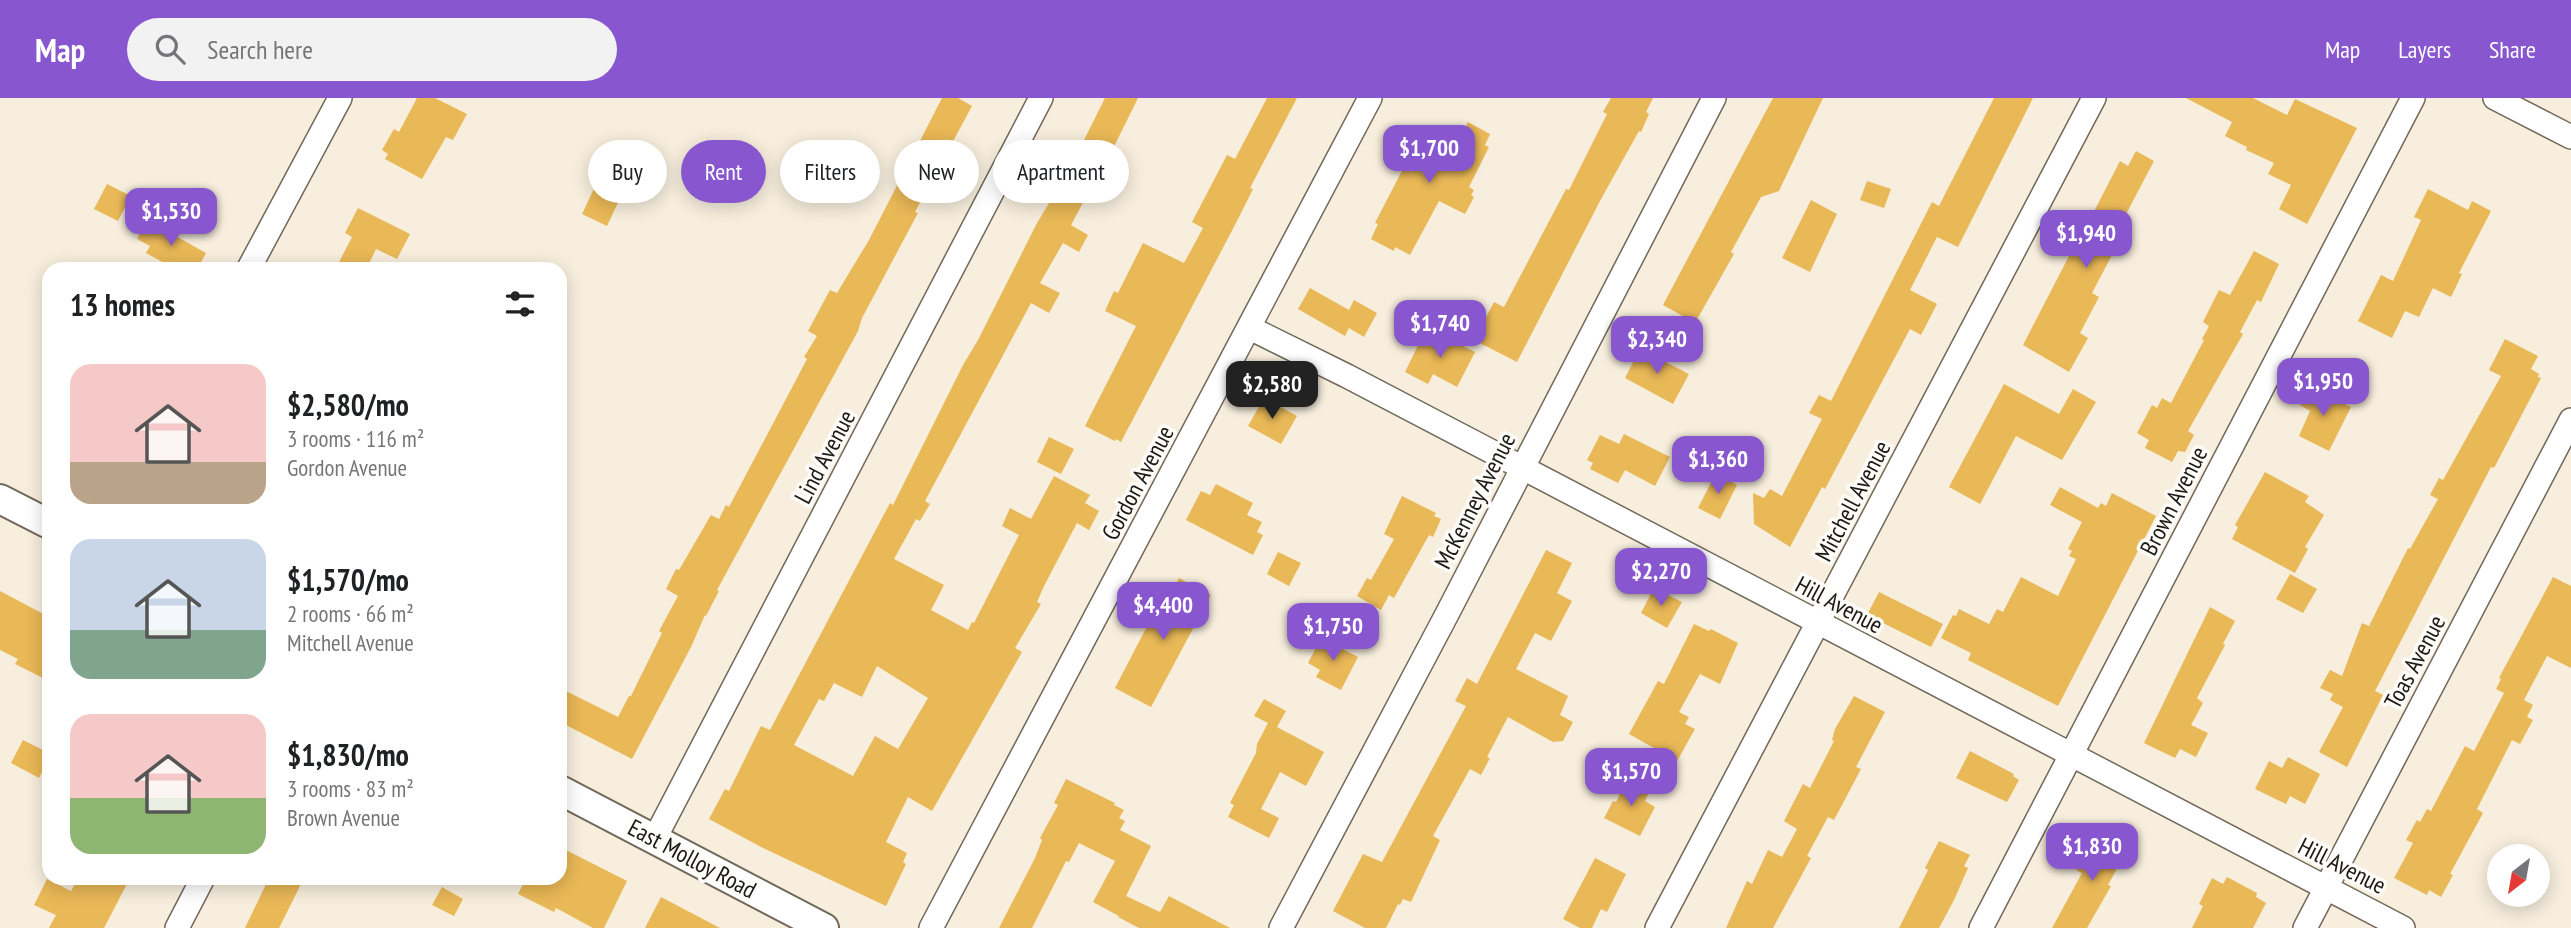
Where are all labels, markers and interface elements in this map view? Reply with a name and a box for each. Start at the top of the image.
search box [127,18,617,81]
text: Map [35,28,85,71]
icon: search [151,30,189,68]
text: Search here [207,33,313,66]
text: Map [2325,34,2360,65]
text: Layers [2398,34,2451,65]
text: Share [2489,34,2536,65]
pin: $1,700 [1372,126,1486,185]
text: $1,700 [1399,133,1459,162]
chip: Buy [588,140,667,203]
chip: Rent [681,140,766,203]
chip: Filters [780,140,880,203]
chip: New [894,140,979,203]
chip: Apartment [993,140,1129,203]
pin: $1,530 [114,188,228,248]
text: $1,530 [141,196,201,225]
pin: $1,940 [2029,211,2143,270]
text: $1,940 [2056,218,2116,247]
text: 13 homes [70,285,175,324]
icon: filters [501,285,539,323]
pin: $1,740 [1383,300,1497,360]
text: $1,740 [1410,308,1470,337]
pin: $2,340 [1600,316,1714,376]
text: $2,340 [1627,324,1687,353]
pin: $1,950 [2266,358,2380,418]
pin: $2,580 [1215,362,1329,421]
text: $1,950 [2293,366,2353,395]
text: $2,580 [1242,369,1302,398]
text: $2,580/mo [287,385,409,424]
icon: home [126,392,210,476]
street label: Lind Avenue [787,405,862,509]
street label: Gordon Avenue [1094,420,1181,545]
text: 3 rooms · 116 m² [287,424,424,453]
street label: McKenney Avenue [1427,427,1522,574]
street label: Mitchell Avenue [1808,435,1897,566]
pin: $1,360 [1661,436,1775,496]
street label: Brown Avenue [2133,441,2214,560]
text: $1,360 [1688,444,1748,473]
text: Gordon Avenue [287,453,407,482]
pin: $2,270 [1604,548,1718,608]
text: $2,270 [1631,556,1691,585]
text: $1,570/mo [287,560,409,599]
icon: home [126,567,210,651]
street label: Hill Avenue [1790,569,1888,640]
pin: $4,400 [1106,582,1220,642]
text: $4,400 [1133,590,1193,619]
text: 2 rooms · 66 m² [287,599,414,628]
pin: $1,750 [1276,603,1390,663]
street label: Toas Avenue [2377,610,2452,714]
text: $1,750 [1303,611,1363,640]
text: Mitchell Avenue [287,628,414,657]
text: $1,830/mo [287,735,409,774]
icon: home [126,742,210,826]
pin: $1,570 [1574,748,1688,808]
text: $1,570 [1601,756,1661,785]
text: 3 rooms · 83 m² [287,774,414,803]
text: Brown Avenue [287,803,400,832]
street label: East Molloy Road [623,812,762,905]
pin: $1,830 [2035,824,2149,883]
street label: Hill Avenue [2293,830,2391,901]
text: $1,830 [2062,831,2122,860]
north arrow [2487,844,2550,906]
map controls [2487,844,2550,907]

